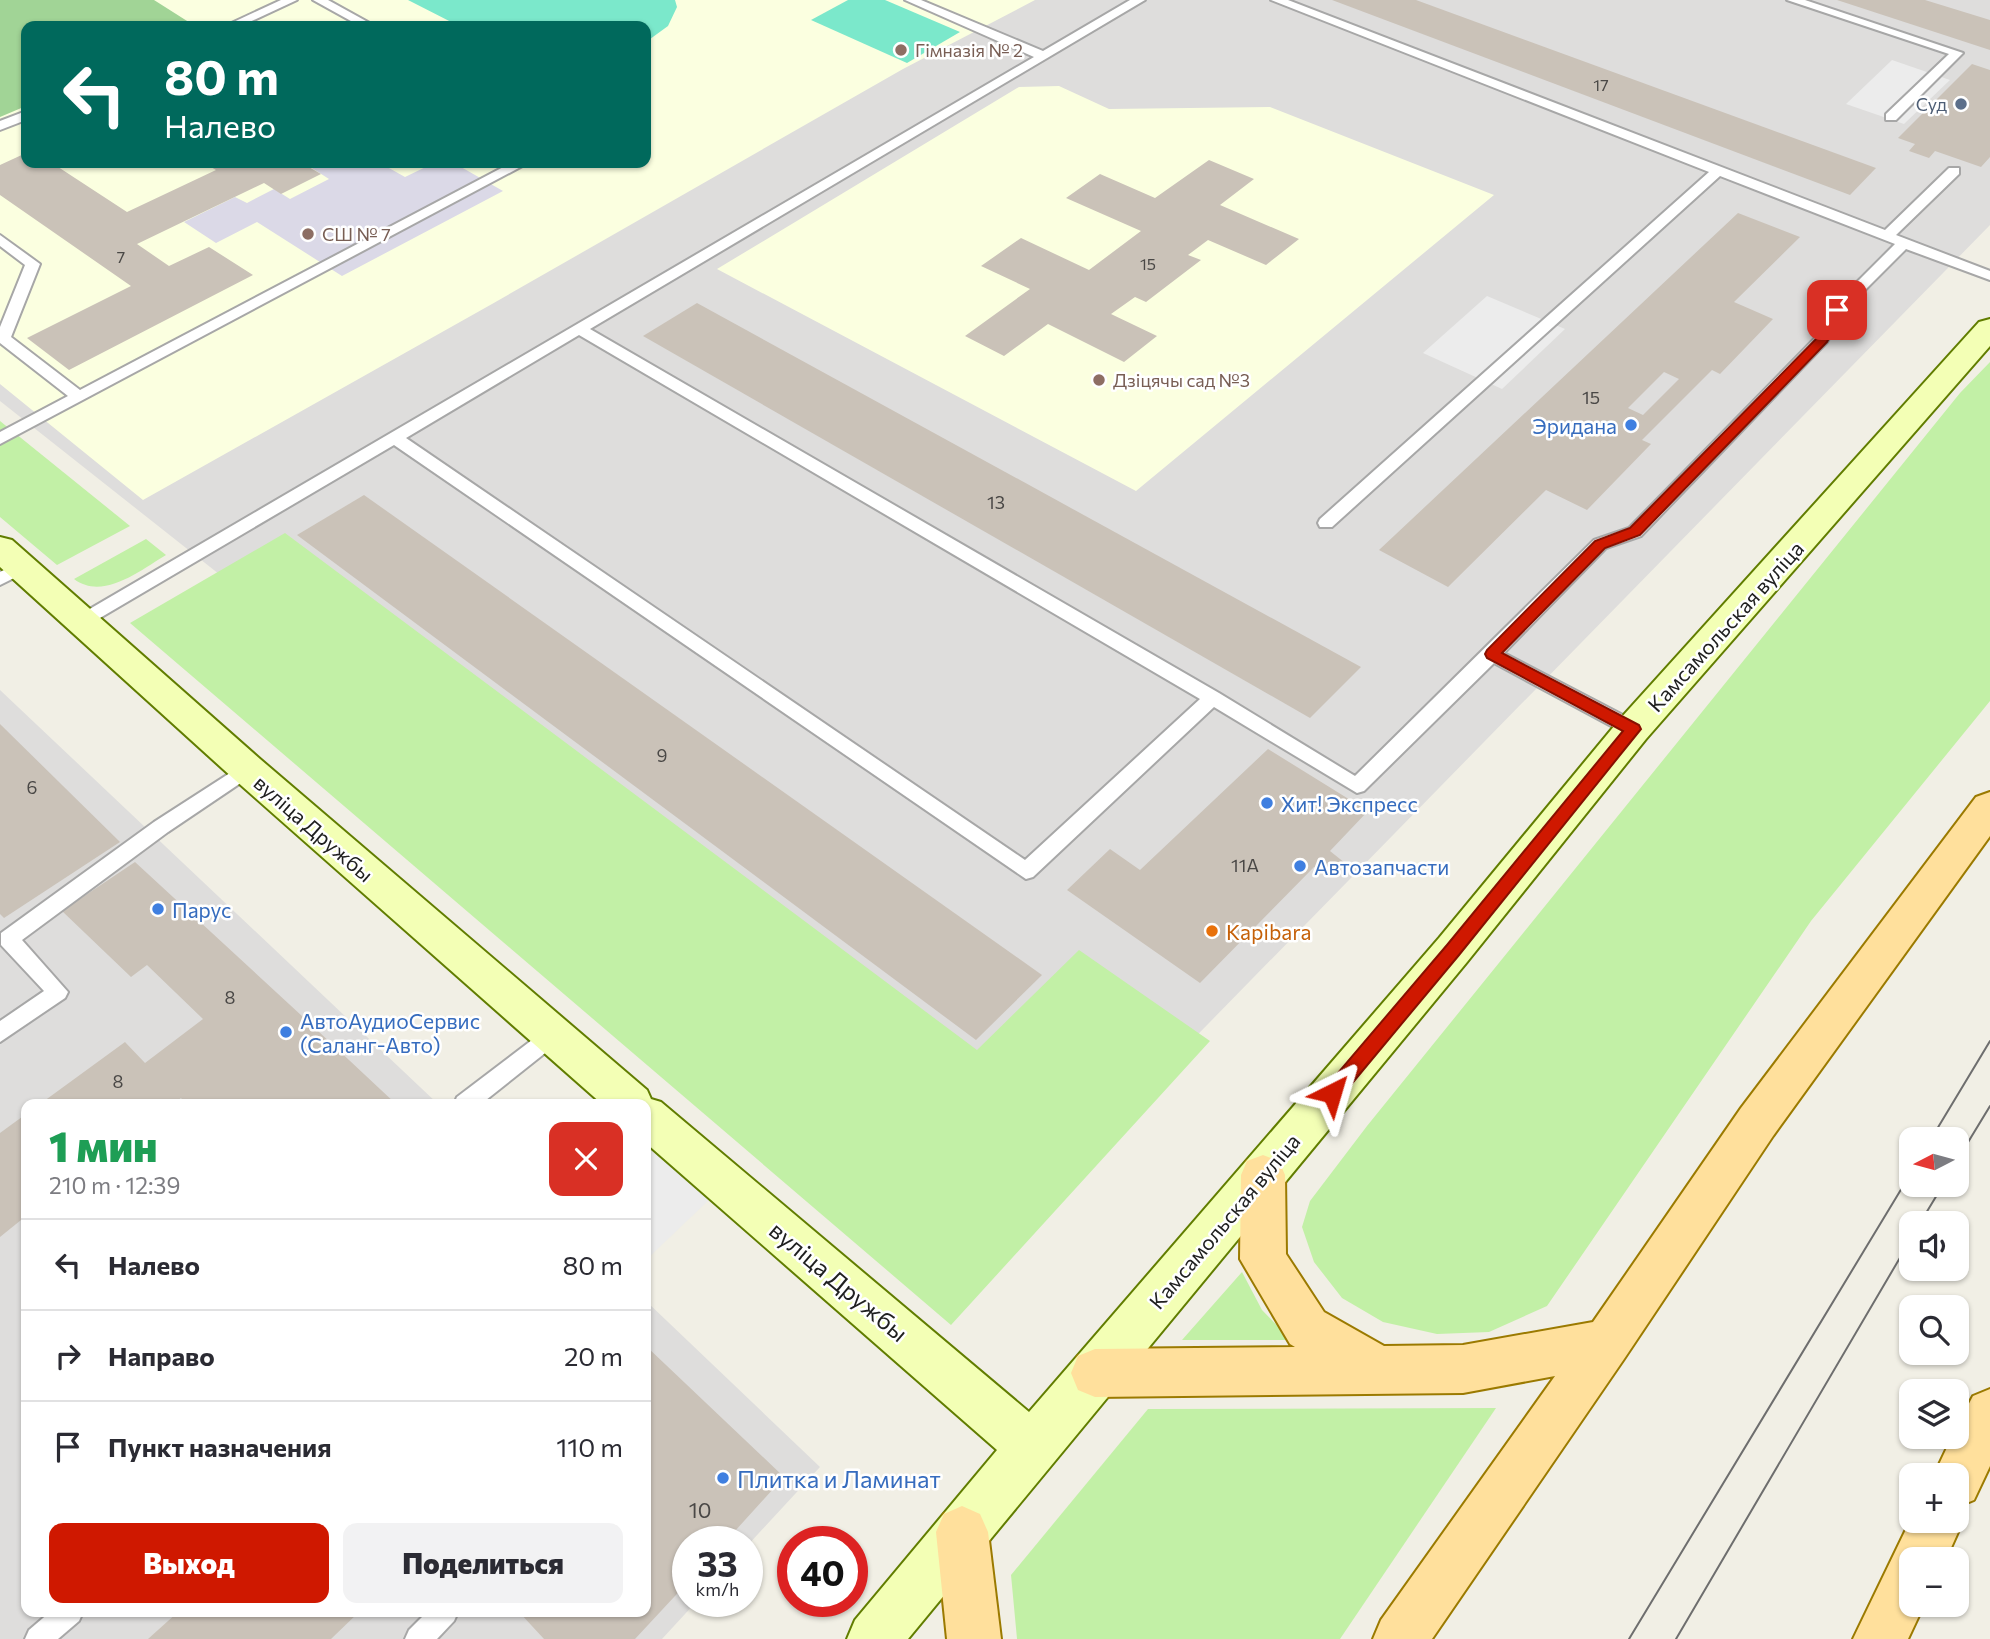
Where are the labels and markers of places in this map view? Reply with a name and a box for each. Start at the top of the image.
place label: Гімназія № 2 [915,39,1023,61]
marker: Гімназія № 2 [893,42,909,58]
place label: Суд [1916,93,1947,115]
marker: Суд [1953,96,1969,112]
place label: СШ № 7 [322,223,391,245]
marker: СШ № 7 [300,226,316,242]
pin [1807,280,1867,340]
place label: Дзіцячы сад №3 [1113,369,1250,391]
marker: Дзіцячы сад №3 [1091,372,1107,388]
place label: Эридана [1532,413,1617,438]
marker: Эридана [1623,417,1639,433]
place label: Хит! Экспресс [1281,791,1418,816]
marker: Хит! Экспресс [1259,795,1275,811]
place label: Автозапчасти [1314,854,1449,879]
marker: Автозапчасти [1292,858,1308,874]
place label: Парус [172,897,231,922]
marker: Парус [150,901,166,917]
place label: Kapibara [1226,919,1311,944]
marker: Kapibara [1204,923,1220,939]
place label: АвтоАудиоСервис (Саланг-Авто) [300,1008,480,1057]
marker: АвтоАудиоСервис (Саланг-Авто) [278,1024,294,1040]
place label: Плитка и Ламинат [737,1464,941,1493]
marker: Плитка и Ламинат [715,1470,731,1486]

